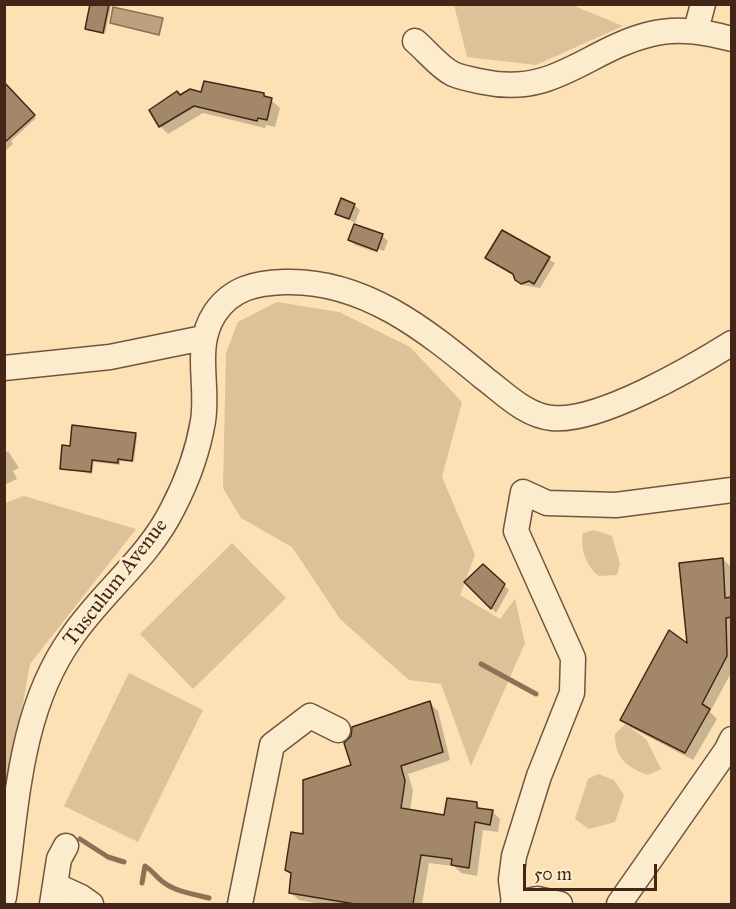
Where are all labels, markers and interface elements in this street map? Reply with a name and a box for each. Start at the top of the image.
street label: Tusculum Avenue [58,514,174,652]
scale bar [526,852,660,890]
text: 50 m [534,863,572,885]

